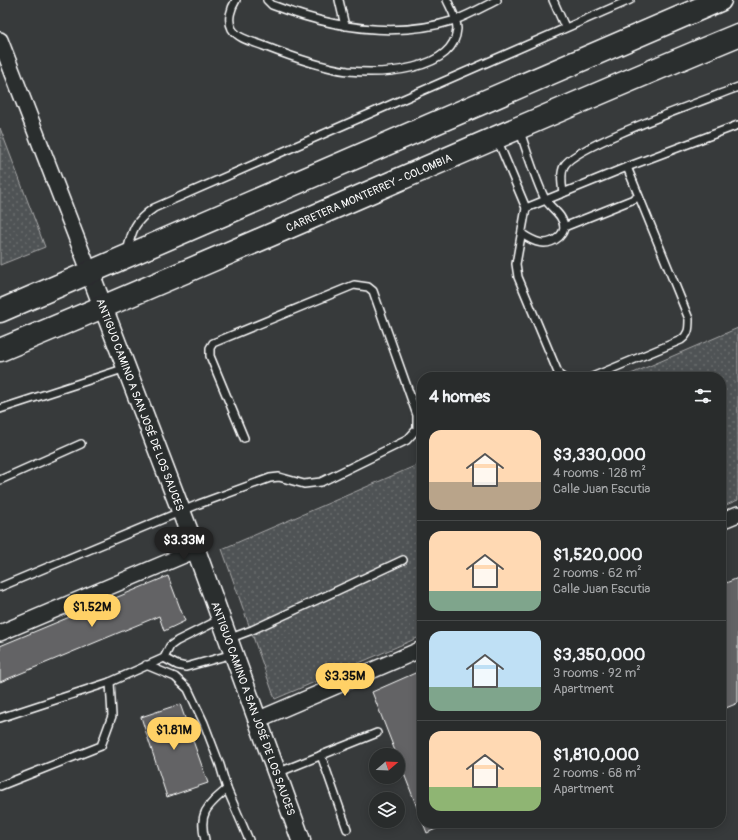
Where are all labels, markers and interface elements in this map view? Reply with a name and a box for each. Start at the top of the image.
street label: CARRETERA MONTERREY - COLOMBIA [284,151,454,234]
street label: ANTIGUO CAMINO A SAN JOSÉ DE LOS SAUCES [94,297,187,513]
icon: filters [692,385,714,407]
text: 4 homes [429,386,490,407]
text: $3,330,000 [553,444,646,465]
icon: home [461,446,509,494]
text: 4 rooms · 128 m² [553,465,646,481]
text: Calle Juan Escutia [553,481,650,497]
pin: $3.33M [151,527,217,561]
text: $3.33M [163,532,205,548]
text: $1,520,000 [553,544,643,565]
icon: home [461,547,509,595]
text: 2 rooms · 62 m² [553,565,642,581]
text: Calle Juan Escutia [553,581,650,597]
pin: $1.52M [59,594,125,628]
text: $1.52M [73,599,111,615]
street label: ANTIGUO CAMINO A SAN JOSÉ DE LOS SAUCES [209,600,298,817]
text: $3,350,000 [553,644,645,665]
icon: home [461,647,509,695]
pin: $3.35M [312,663,378,697]
text: 3 rooms · 92 m² [553,665,641,681]
text: $3.35M [325,668,365,684]
text: Apartment [553,681,614,697]
pin: $1.81M [141,717,207,751]
text: $1.81M [156,722,192,738]
text: $1,810,000 [553,744,639,765]
icon: home [461,747,509,795]
north arrow [369,748,405,784]
map controls [369,748,405,828]
text: 2 rooms · 68 m² [553,765,641,781]
text: Apartment [553,781,614,797]
button: layers [369,792,405,828]

